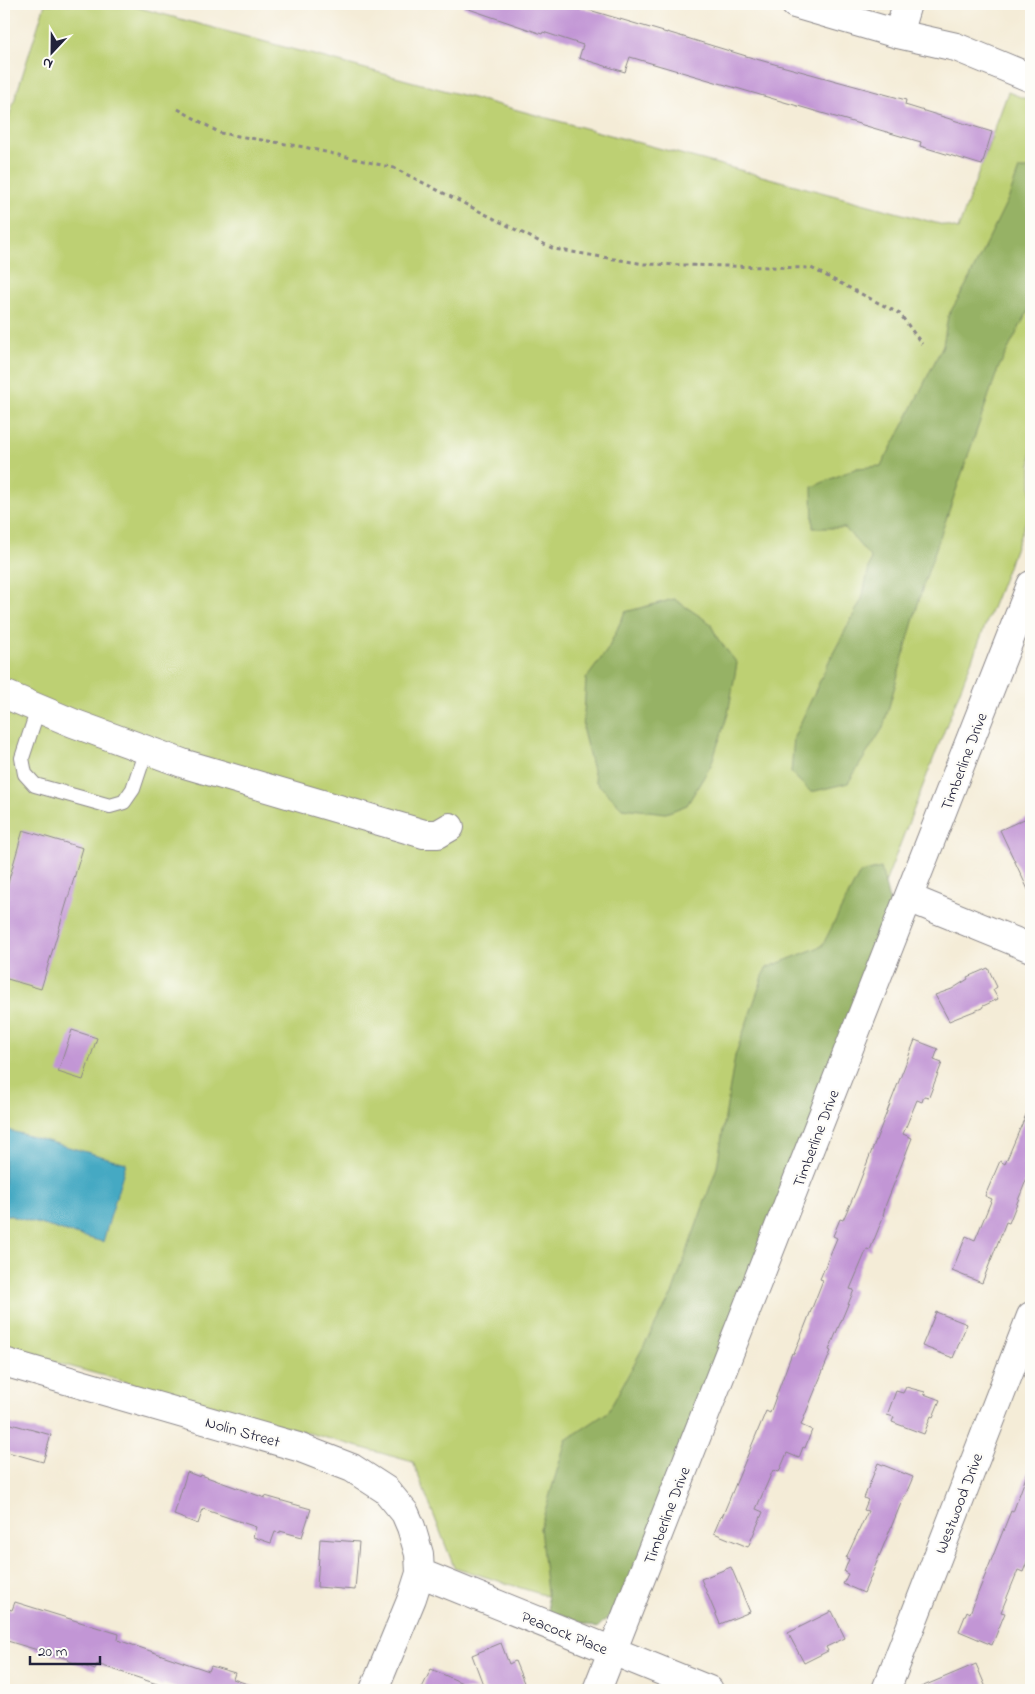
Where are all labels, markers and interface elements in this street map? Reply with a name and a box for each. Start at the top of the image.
north arrow [28,28,78,78]
text: N [39,51,56,74]
street label: Timberline Drive [935,709,995,814]
street label: Timberline Drive [787,1086,847,1191]
street label: Nolin Street [202,1411,283,1455]
street label: Westwood Drive [930,1449,990,1558]
street label: Timberline Drive [638,1463,698,1568]
street label: Peacock Place [517,1606,612,1662]
scale bar [30,1634,100,1666]
text: 20 m [38,1641,68,1663]

